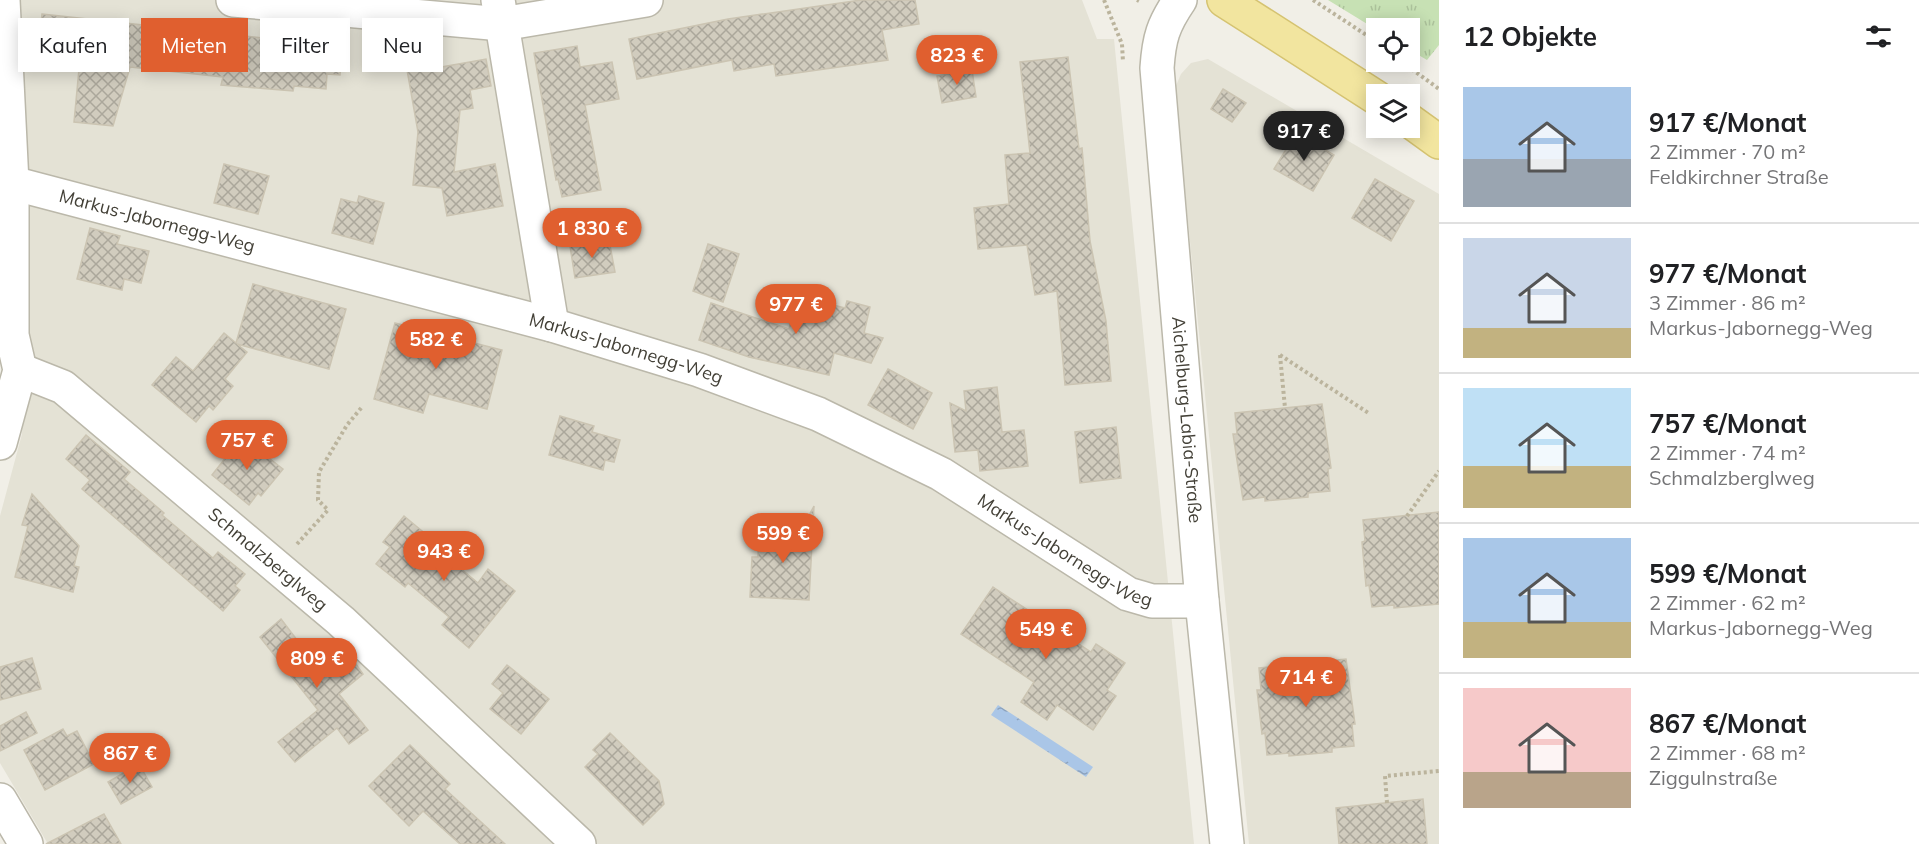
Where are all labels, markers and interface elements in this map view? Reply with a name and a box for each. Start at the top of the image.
chip: Kaufen [18,18,129,72]
chip: Mieten [141,18,248,72]
chip: Filter [260,18,350,72]
chip: Neu [362,18,443,72]
map controls [1366,18,1420,138]
button: locate [1366,18,1420,72]
text: 12 Objekte [1463,20,1597,53]
icon: filters [1862,20,1895,53]
pin: 823 € [915,35,999,86]
text: 823 € [930,42,984,67]
button: layers [1366,84,1420,138]
text: 917 €/Monat [1649,106,1806,139]
pin: 917 € [1262,111,1346,162]
icon: home [1511,111,1583,183]
text: 917 € [1277,118,1331,143]
text: 2 Zimmer · 70 m² [1649,139,1806,164]
text: Feldkirchner Straße [1649,164,1829,189]
street label: Markus-Jabornegg-Weg [57,184,258,257]
pin: 1 830 € [537,208,647,259]
text: 1 830 € [557,215,627,240]
text: 977 €/Monat [1649,257,1806,290]
icon: home [1511,262,1583,334]
pin: 977 € [754,284,838,335]
text: 3 Zimmer · 86 m² [1649,290,1806,315]
text: 977 € [769,291,823,316]
street label: Markus-Jabornegg-Weg [527,308,726,389]
text: Markus-Jabornegg-Weg [1649,315,1873,340]
street label: Aichelburg-Labia-Straße [1167,316,1207,524]
pin: 582 € [394,319,478,370]
text: 582 € [409,326,463,351]
text: 757 €/Monat [1649,407,1806,440]
icon: home [1511,412,1583,484]
pin: 757 € [205,420,289,471]
text: 757 € [220,427,274,452]
text: 2 Zimmer · 74 m² [1649,440,1806,465]
text: Schmalzberglweg [1649,465,1815,490]
street label: Markus-Jabornegg-Weg [973,488,1155,612]
street label: Schmalzberglweg [204,502,333,616]
pin: 599 € [741,513,825,564]
text: 599 € [756,520,810,545]
pin: 943 € [402,531,486,582]
text: 943 € [417,538,471,563]
text: 599 €/Monat [1649,557,1806,590]
icon: home [1511,562,1583,634]
text: 2 Zimmer · 62 m² [1649,590,1806,615]
pin: 549 € [1004,609,1088,660]
text: Markus-Jabornegg-Weg [1649,615,1873,640]
text: 549 € [1019,616,1073,641]
pin: 809 € [275,638,359,689]
text: 809 € [290,645,344,670]
pin: 714 € [1264,657,1348,708]
text: 714 € [1279,664,1333,689]
text: 867 €/Monat [1649,707,1806,740]
icon: home [1511,712,1583,784]
pin: 867 € [88,733,172,784]
text: 867 € [103,740,157,765]
text: 2 Zimmer · 68 m² [1649,740,1806,765]
text: Ziggulnstraße [1649,765,1777,790]

